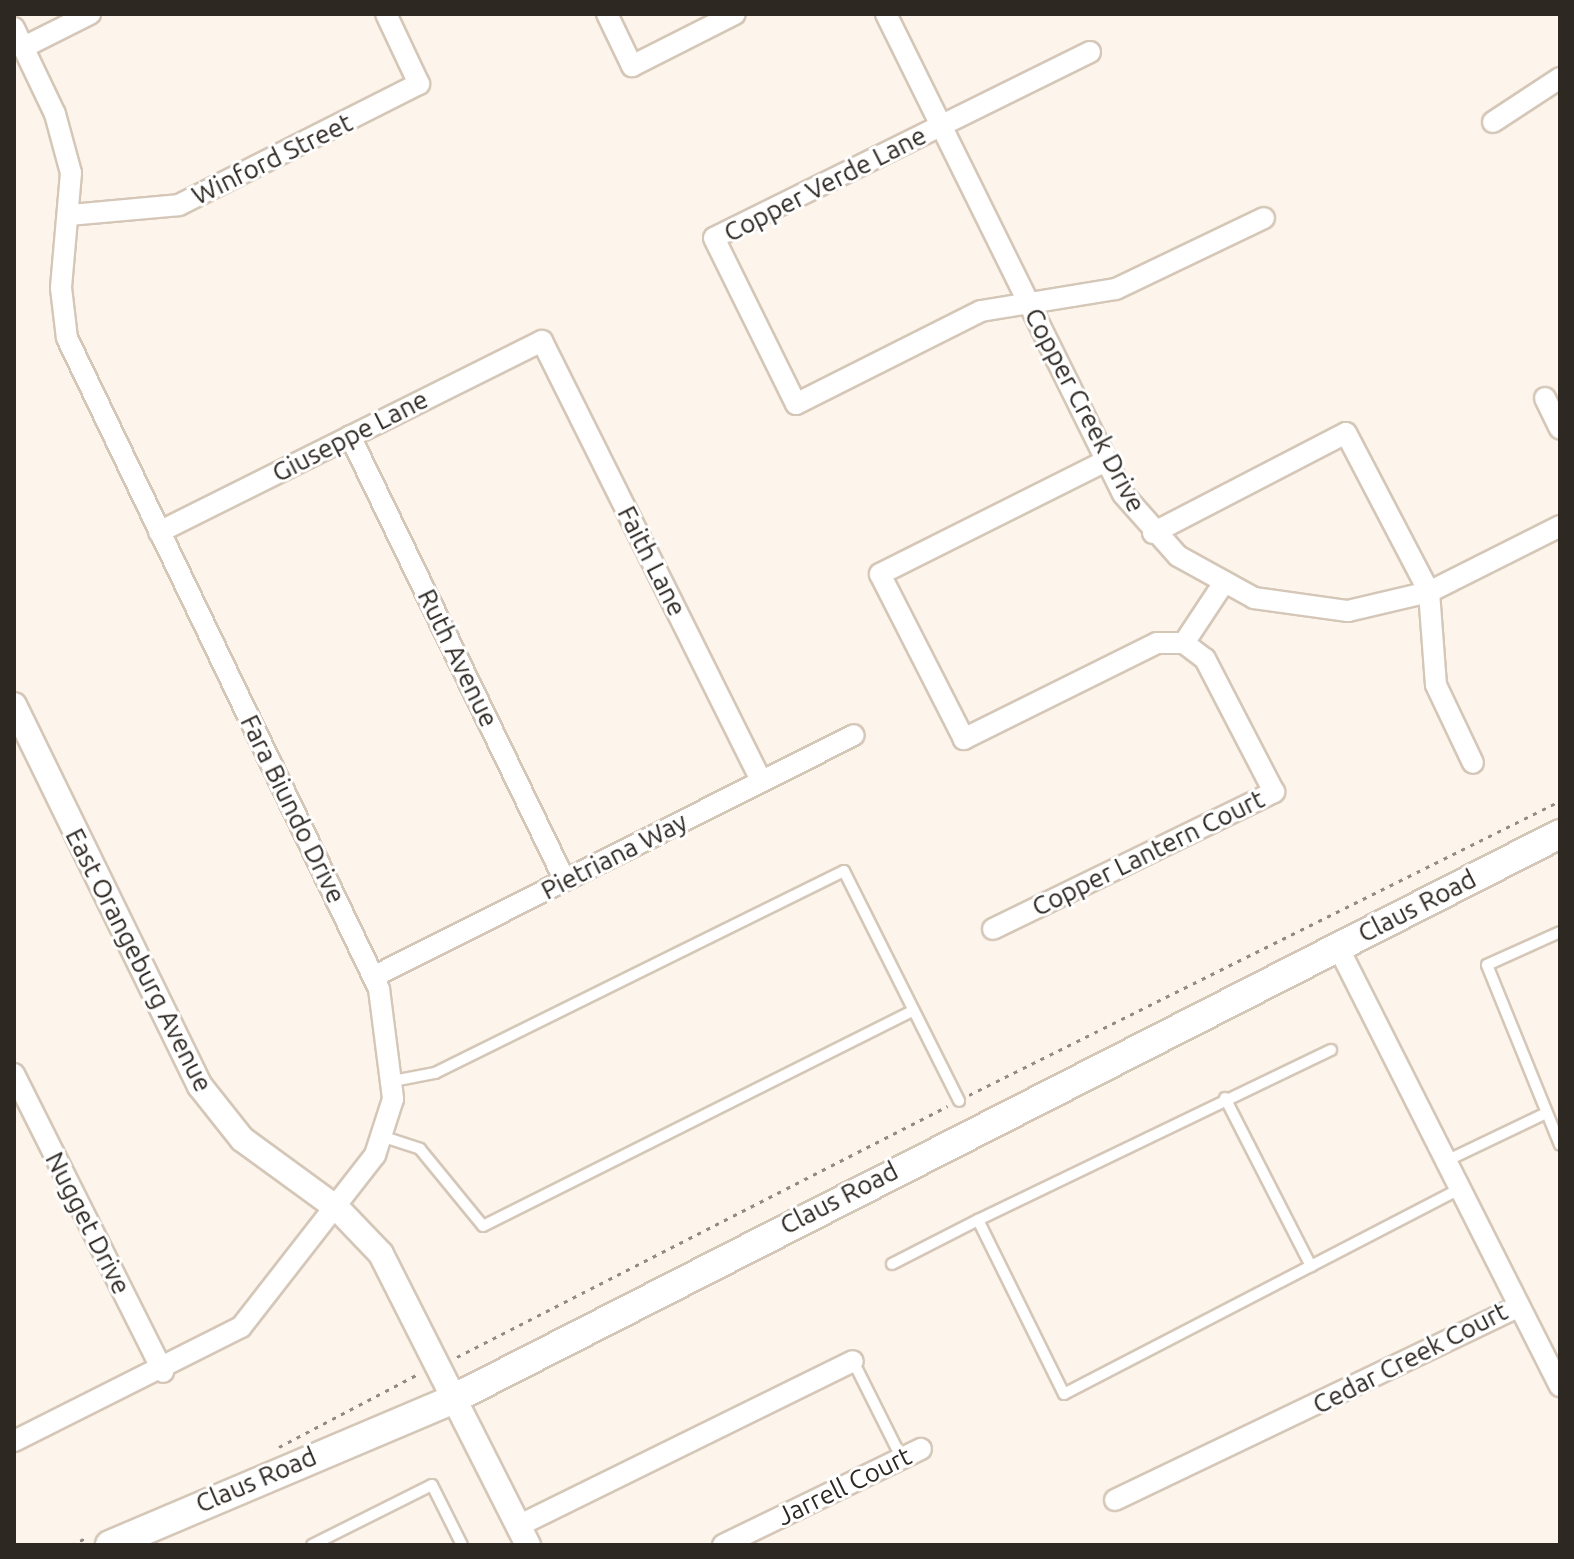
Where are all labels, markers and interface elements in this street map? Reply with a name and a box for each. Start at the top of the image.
street label: Winford Street [187,107,357,211]
street label: Copper Verde Lane [719,120,931,248]
street label: Copper Creek Drive [1018,303,1152,517]
street label: Giuseppe Lane [267,383,433,489]
street label: Faith Lane [611,501,693,621]
street label: Ruth Avenue [411,584,505,732]
street label: Fara Biundo Drive [234,710,352,908]
street label: Copper Lantern Court [1027,783,1269,923]
street label: Pietriana Way [536,806,692,906]
street label: East Orangeburg Avenue [59,823,219,1097]
street label: Claus Road [1353,863,1481,949]
street label: Nugget Drive [39,1147,137,1299]
street label: Claus Road [775,1155,903,1241]
street label: Cedar Creek Court [1307,1295,1513,1421]
street label: Jarrell Court [772,1440,916,1532]
street label: Claus Road [191,1441,321,1519]

